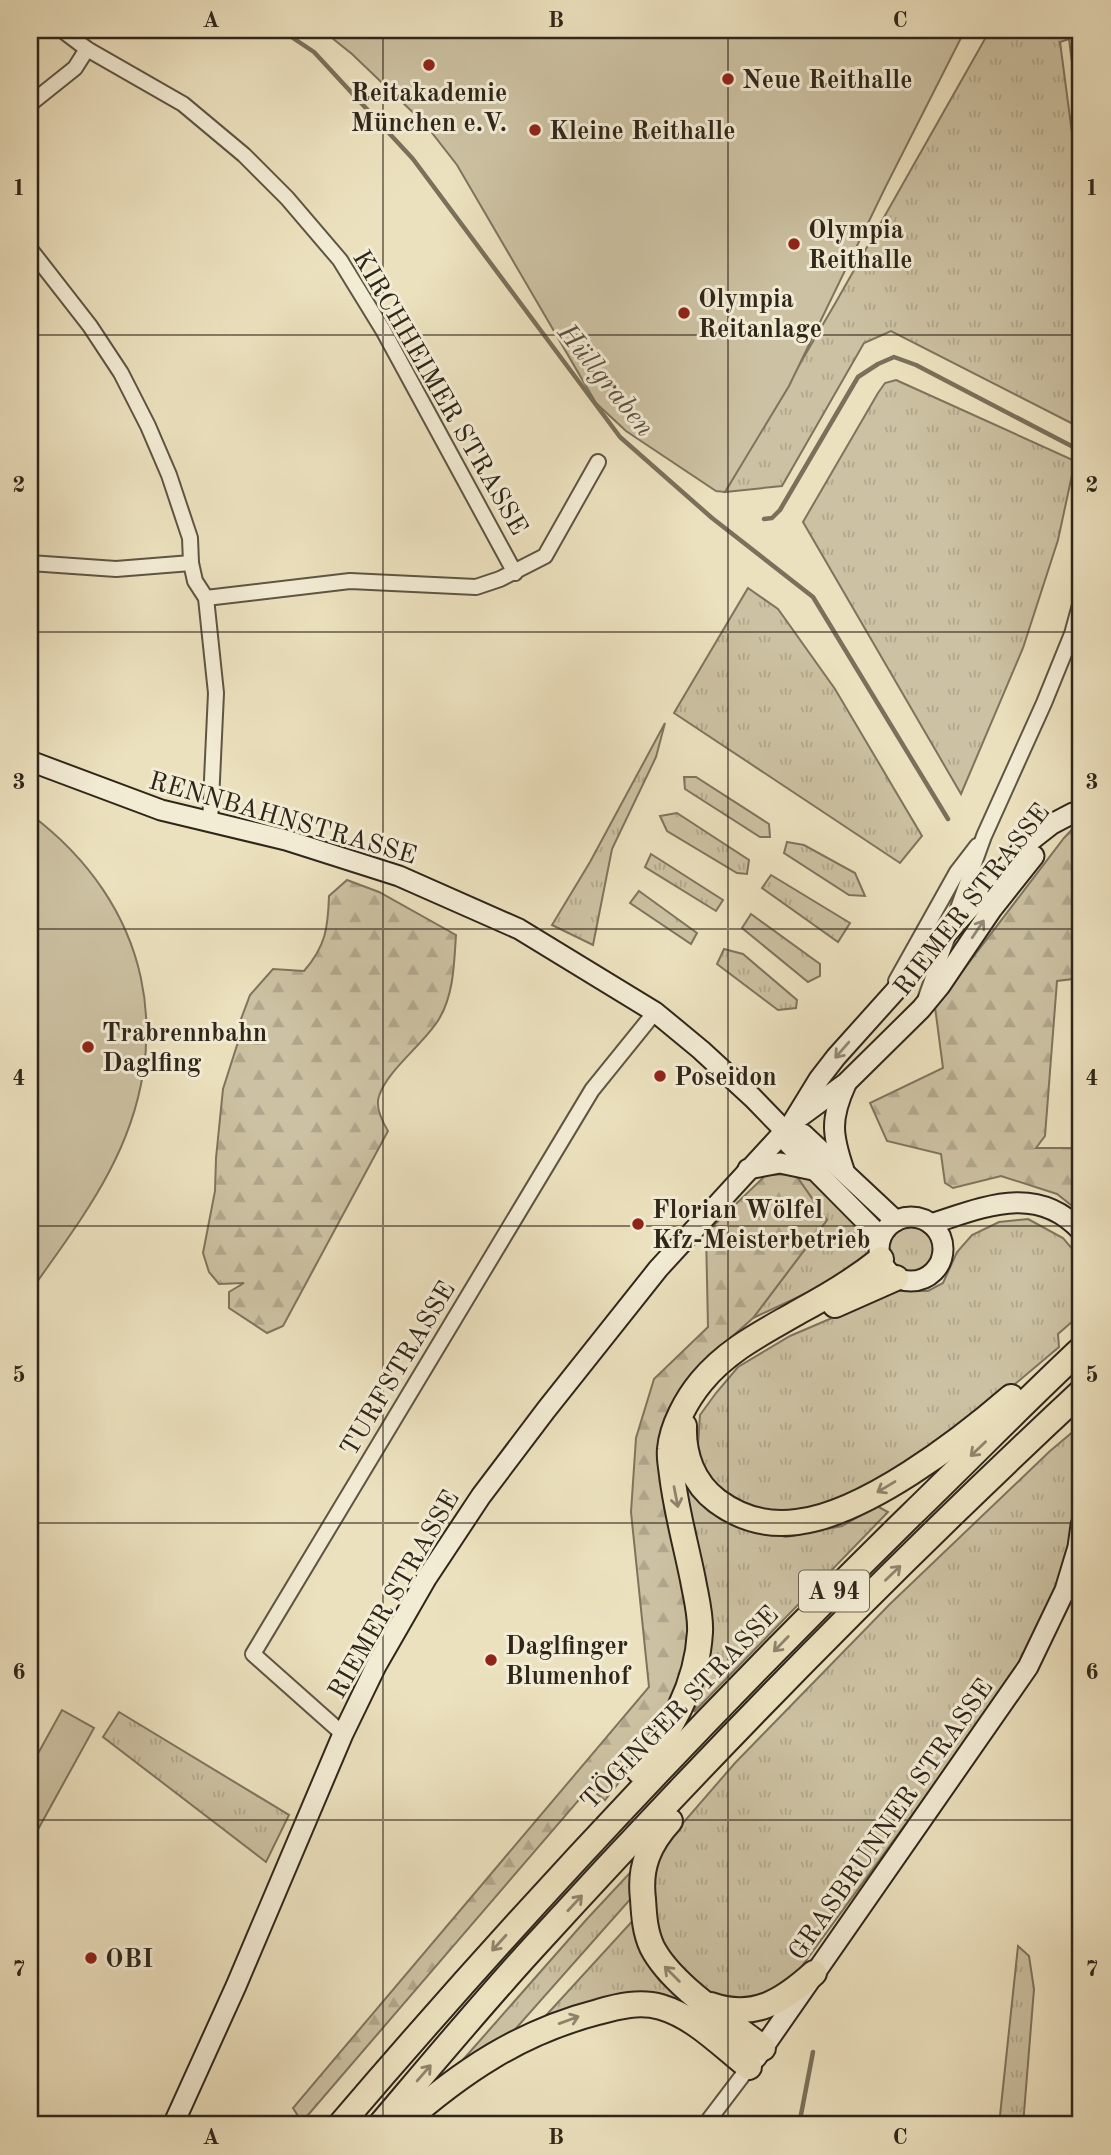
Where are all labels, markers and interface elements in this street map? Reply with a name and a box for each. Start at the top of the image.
text: A [202,9,220,32]
text: B [548,9,564,32]
text: C [892,9,908,32]
marker: Reitakademie München e.V. [421,57,437,73]
place label: Neue Reithalle [742,68,912,94]
marker: Neue Reithalle [720,71,736,87]
place label: Reitakademie München e.V. [351,81,507,137]
place label: Kleine Reithalle [549,119,735,145]
marker: Kleine Reithalle [527,122,543,138]
text: 1 [12,177,26,200]
text: 1 [1085,177,1099,200]
place label: Olympia Reithalle [808,218,912,274]
marker: Olympia Reithalle [786,236,802,252]
street label: KIRCHHEIMER STRASSE [347,246,532,540]
place label: Olympia Reitanlage [698,287,822,343]
marker: Olympia Reitanlage [676,305,692,321]
water label: Hüllgraben [550,318,658,443]
text: 2 [12,474,26,497]
text: 2 [1085,474,1099,497]
street label: RENNBAHNSTRASSE [146,768,419,870]
text: 3 [12,771,26,794]
text: 3 [1085,771,1099,794]
street label: RIEMER STRASSE [890,799,1055,1001]
one-way arrow [971,920,986,939]
place label: Trabrennbahn Daglfing [102,1021,267,1077]
marker: Trabrennbahn Daglfing [80,1039,96,1055]
one-way arrow [834,1041,850,1059]
place label: Poseidon [674,1065,777,1091]
text: 4 [12,1067,26,1090]
text: 4 [1085,1067,1099,1090]
marker: Poseidon [652,1068,668,1084]
place label: Florian Wölfel Kfz-Meisterbetrieb [652,1198,870,1254]
marker: Florian Wölfel Kfz-Meisterbetrieb [630,1216,646,1232]
street label: TURFSTRASSE [336,1277,461,1461]
text: 5 [12,1364,26,1387]
text: 5 [1085,1364,1099,1387]
one-way arrow [970,1441,987,1458]
one-way arrow [876,1480,896,1494]
one-way arrow [669,1485,683,1508]
street label: RIEMER STRASSE [325,1486,465,1704]
one-way arrow [884,1564,901,1581]
road number: A 94 [799,1570,869,1611]
street label: TÖGINGER STRASSE [574,1599,784,1815]
place label: Daglfinger Blumenhof [505,1634,632,1690]
one-way arrow [773,1635,790,1652]
marker: Daglfinger Blumenhof [483,1652,499,1668]
text: 6 [12,1661,26,1684]
text: 6 [1085,1661,1099,1684]
street label: GRASBRUNNER STRASSE [784,1675,999,1965]
one-way arrow [566,1895,583,1912]
one-way arrow [491,1934,507,1952]
place label: OBI [105,1947,153,1973]
marker: OBI [83,1950,99,1966]
text: 7 [12,1958,26,1981]
text: 7 [1085,1958,1099,1981]
one-way arrow [664,1965,681,1982]
one-way arrow [558,2013,580,2025]
one-way arrow [416,2065,432,2083]
text: A [202,2126,220,2149]
text: B [548,2126,564,2149]
text: C [892,2126,908,2149]

